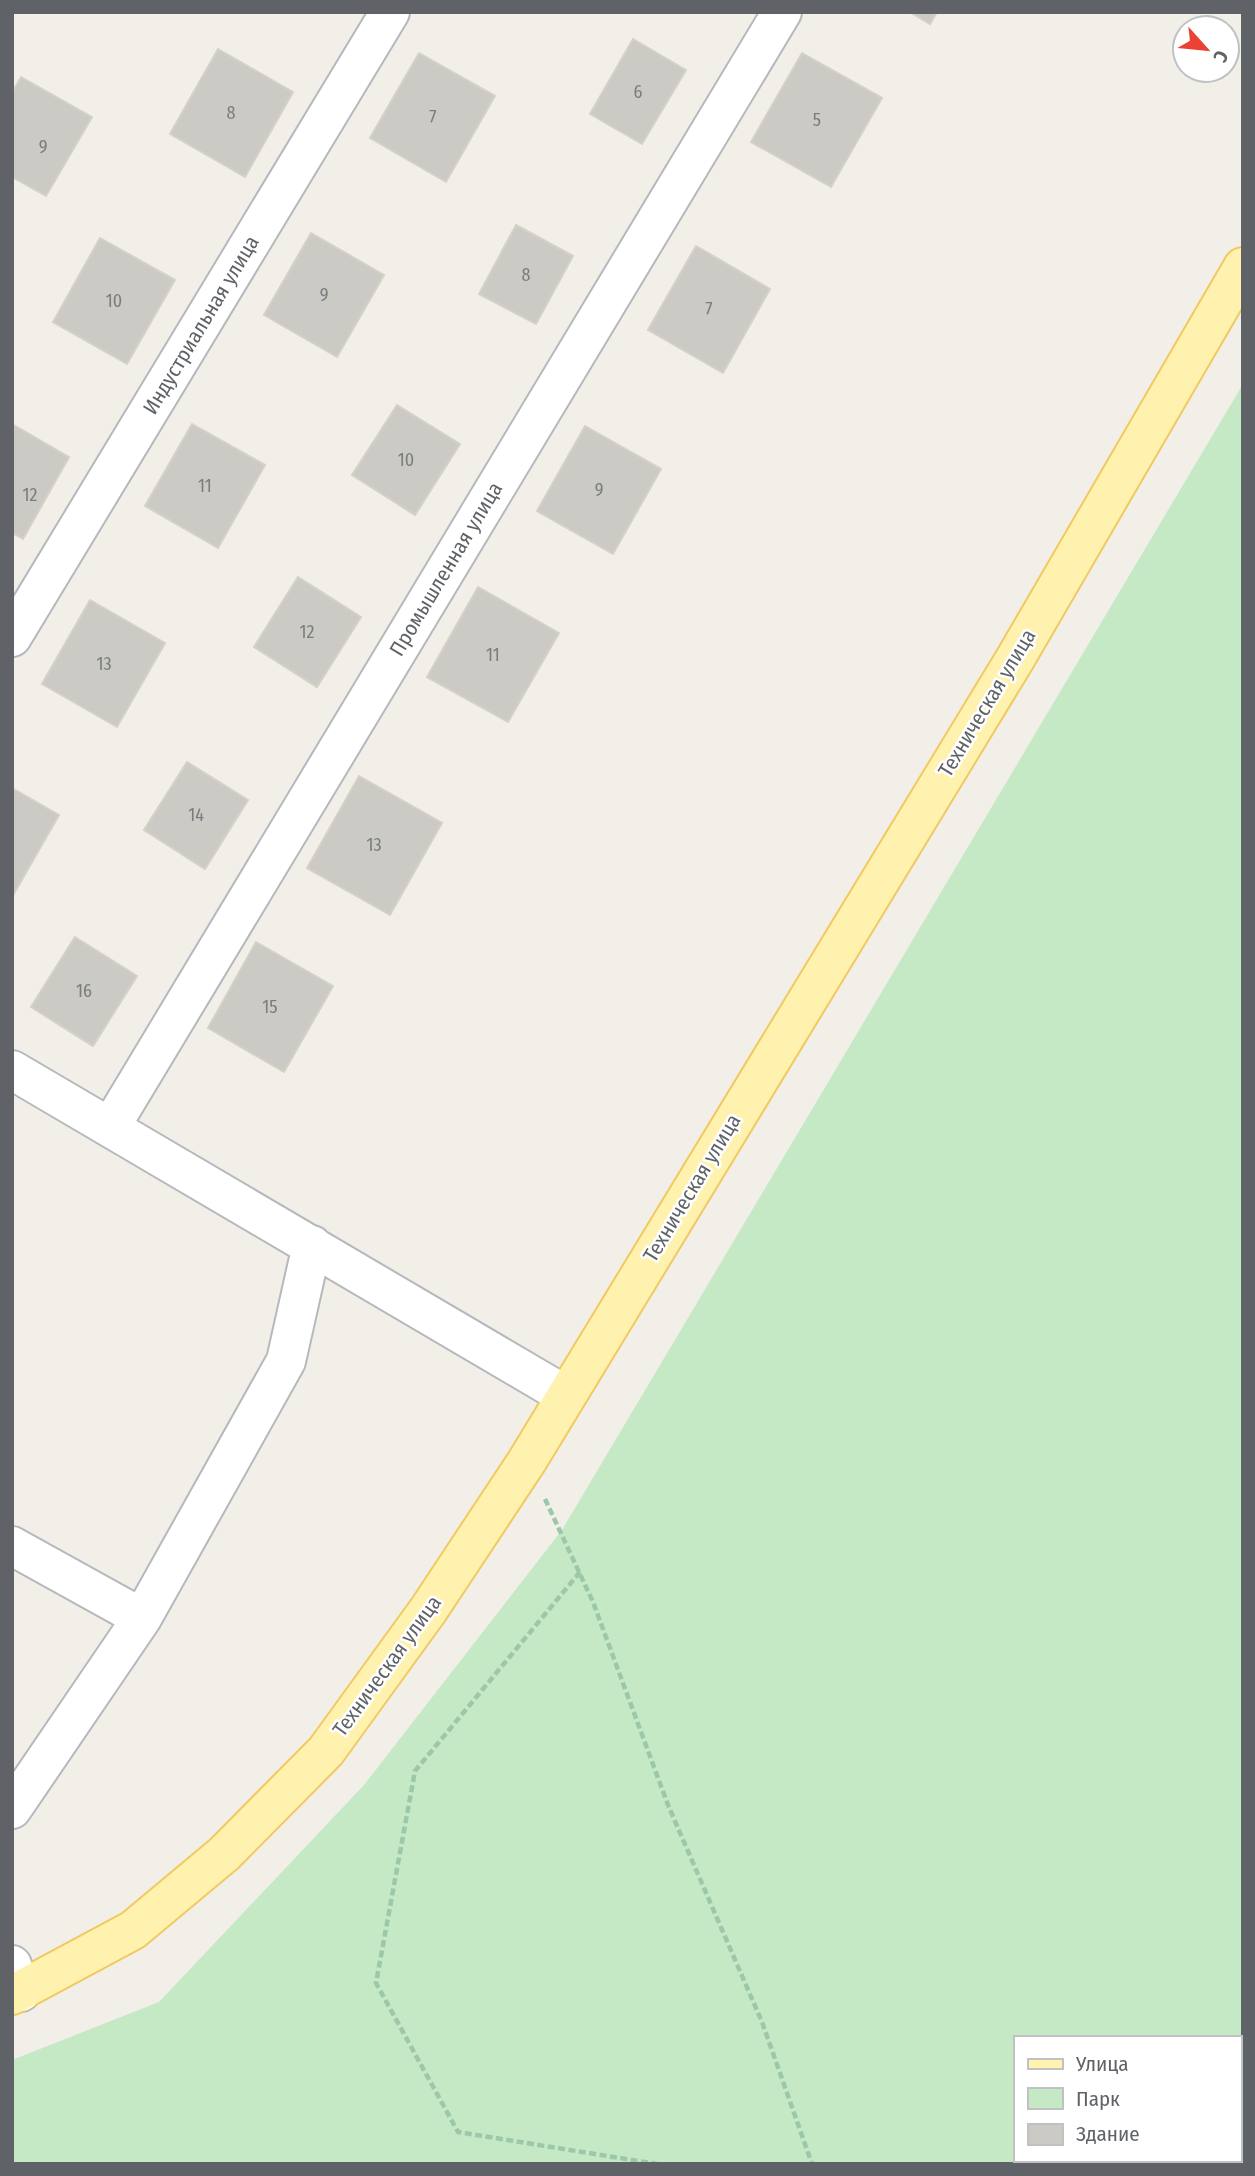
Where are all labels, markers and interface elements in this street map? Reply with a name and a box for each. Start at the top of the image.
north arrow [1171,14,1241,84]
text: С [1208,47,1233,66]
house number: 6 [634,81,643,103]
house number: 8 [227,102,236,124]
house number: 7 [429,106,437,128]
house number: 5 [813,109,821,131]
house number: 9 [39,136,47,158]
street label: Индустриальная улица [137,231,265,419]
house number: 8 [522,264,531,286]
house number: 9 [320,284,328,306]
house number: 10 [106,290,122,312]
house number: 7 [705,298,713,320]
house number: 10 [398,449,414,471]
house number: 11 [198,475,212,497]
street label: Промышленная улица [384,477,508,661]
house number: 9 [595,479,603,501]
house number: 12 [23,484,38,506]
house number: 12 [300,621,315,643]
street label: Техническая улица [933,624,1041,782]
house number: 11 [486,644,500,666]
house number: 13 [96,653,112,675]
house number: 14 [188,804,204,826]
house number: 13 [366,834,382,856]
house number: 16 [76,980,92,1002]
house number: 15 [262,996,278,1018]
street label: Техническая улица [638,1109,746,1267]
street label: Техническая улица [327,1590,447,1742]
legend [1014,2036,1241,2162]
text: Улица [1075,2051,1129,2077]
text: Парк [1076,2086,1120,2112]
text: Здание [1076,2121,1140,2147]

